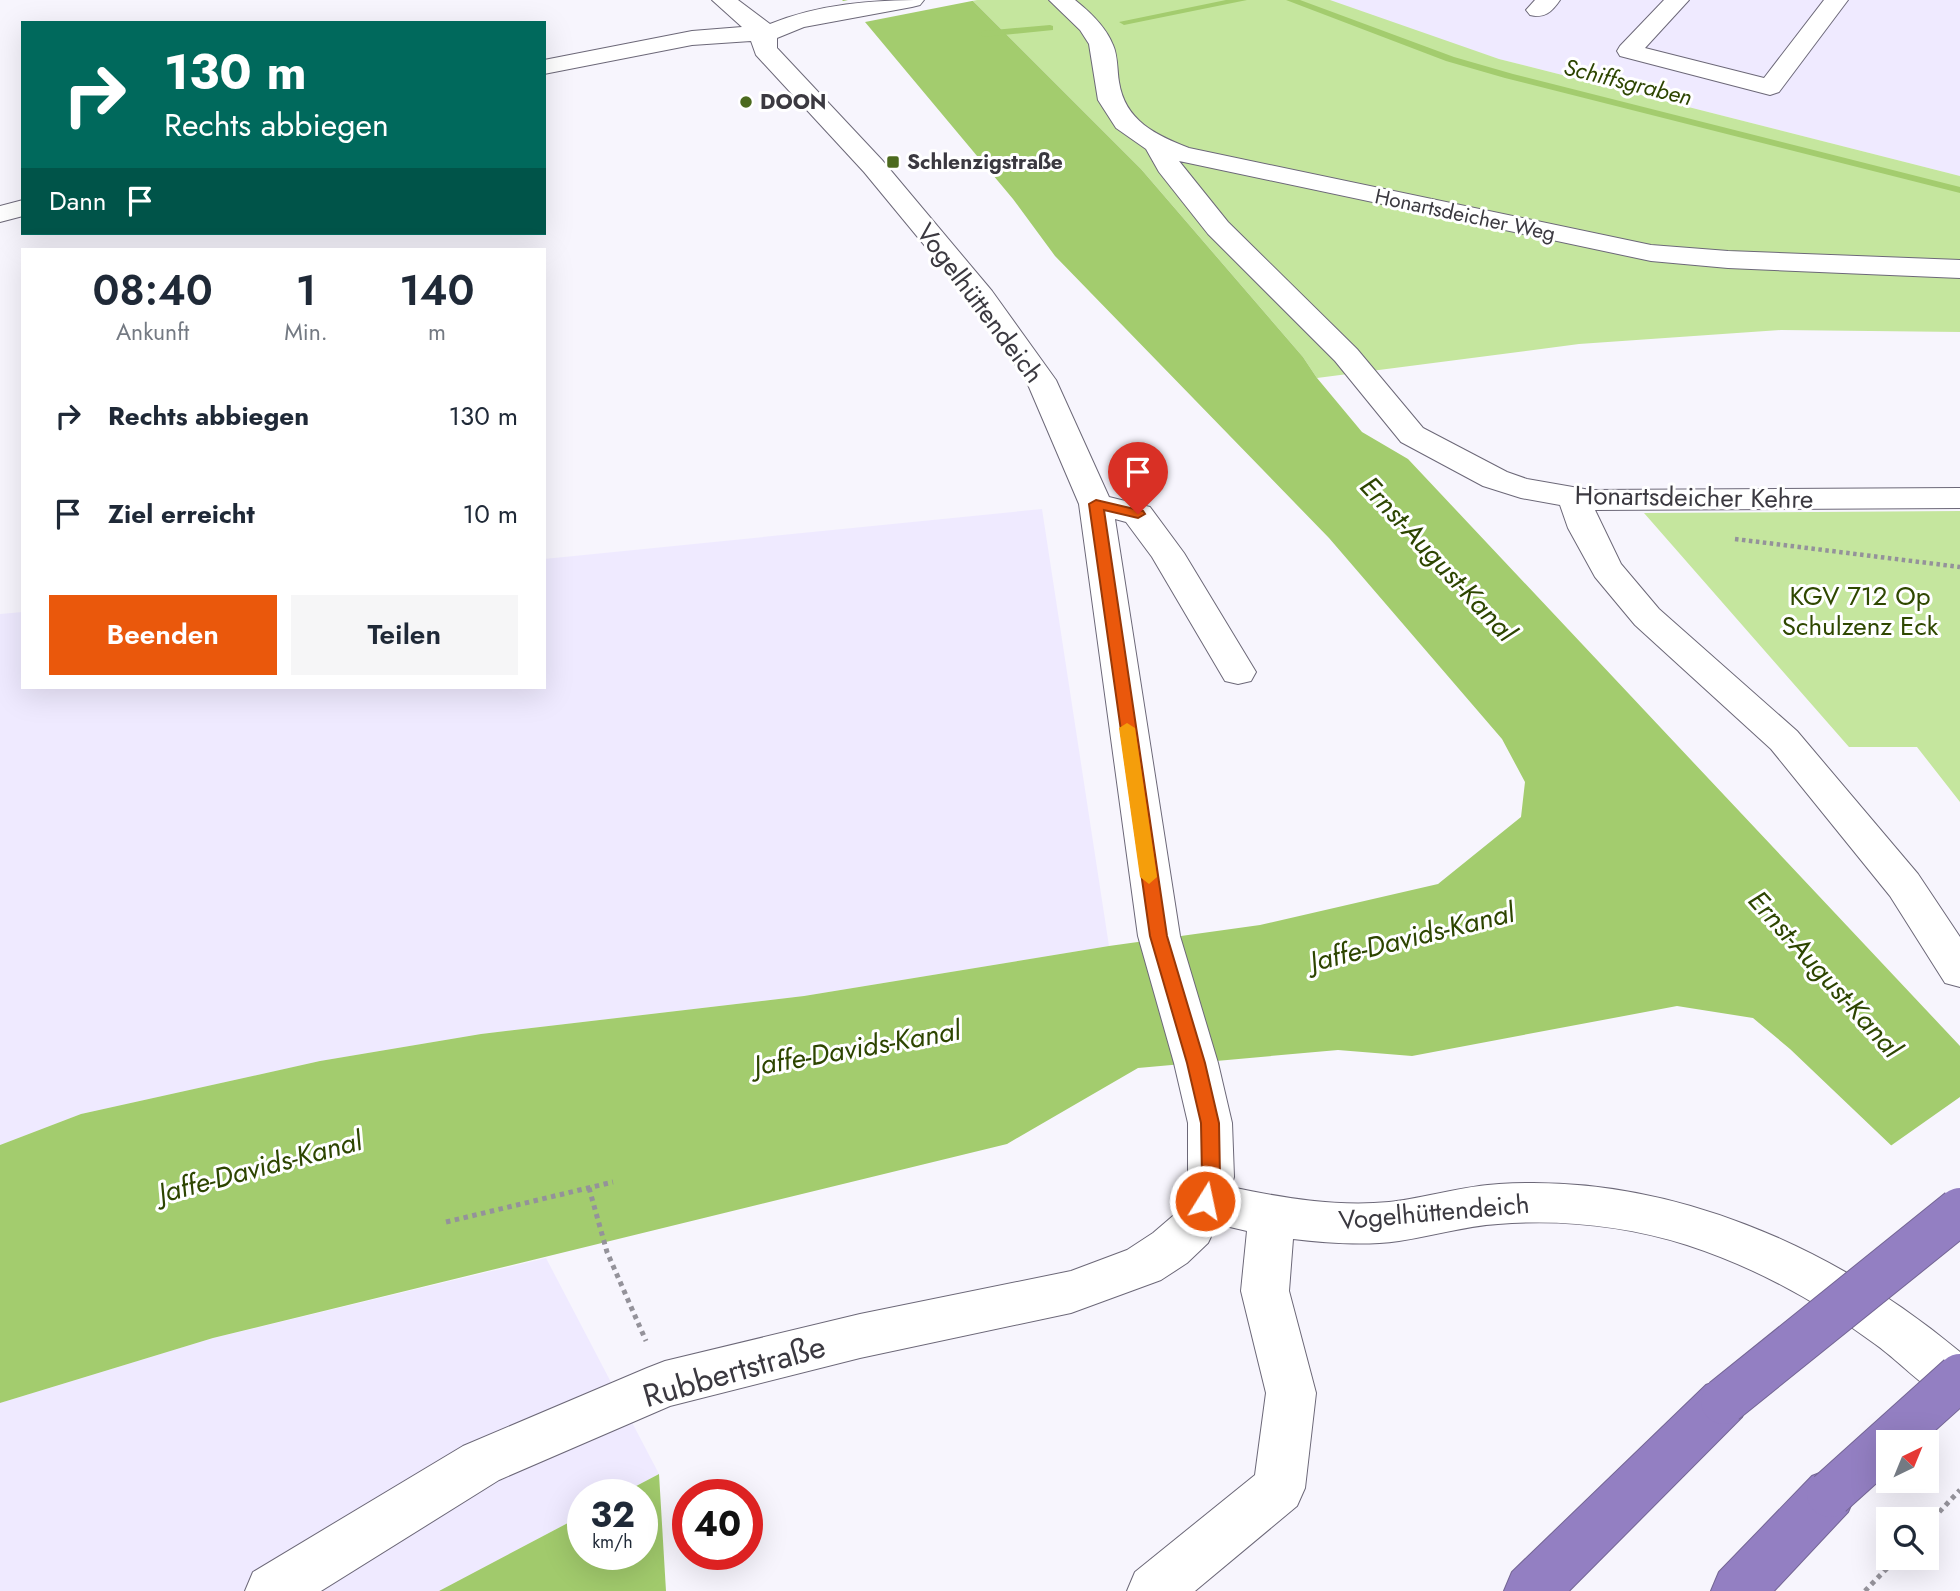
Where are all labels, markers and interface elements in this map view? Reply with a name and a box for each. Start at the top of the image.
text: 130 m [164,37,307,107]
icon: right [49,49,140,140]
water label: Schiffsgraben [1560,50,1696,114]
place label: DOON [760,87,827,117]
marker: DOON [738,94,754,110]
text: Rechts abbiegen [164,102,389,148]
place label: Schlenzigstraße [907,147,1063,177]
marker: Schlenzigstraße [885,154,901,170]
street label: Honartsdeicher Weg [1372,181,1558,249]
text: Dann [49,182,107,220]
icon: arrive [121,182,159,220]
street label: Vogelhüttendeich [907,215,1053,391]
text: 08:40 [92,260,213,321]
text: 1 [296,260,316,321]
text: 140 [399,260,475,321]
text: Ankunft [116,315,189,349]
text: Min. [284,315,328,349]
text: m [428,315,446,349]
icon: right [49,397,87,435]
text: Rechts abbiegen [108,397,309,435]
text: 130 m [448,397,518,435]
pin [1108,442,1168,514]
icon: arrive [1119,453,1157,491]
water label: Ernst-August-Kanal [1350,467,1527,652]
street label: Honartsdeicher Kehre [1574,476,1814,518]
icon: arrive [49,495,87,533]
text: Ziel erreicht [108,495,255,533]
text: 10 m [463,495,518,533]
park label: KGV 712 Op Schulzenz Eck [1782,577,1939,645]
button: Beenden [49,595,277,675]
button: Teilen [291,595,518,675]
water label: Ernst-August-Kanal [1738,881,1913,1068]
water label: Jaffe-Davids-Kanal [1301,891,1520,983]
water label: Jaffe-Davids-Kanal [746,1009,965,1087]
water label: Jaffe-Davids-Kanal [149,1120,368,1215]
position arrow [1168,1164,1242,1238]
street label: Vogelhüttendeich [1337,1185,1531,1239]
street label: Rubbertstraße [637,1323,831,1419]
north arrow [1876,1430,1939,1493]
map controls [1876,1430,1939,1570]
speed limit sign: 40 [672,1479,763,1570]
text: 32 [590,1490,635,1540]
button: search [1876,1507,1939,1570]
text: km/h [592,1529,633,1555]

